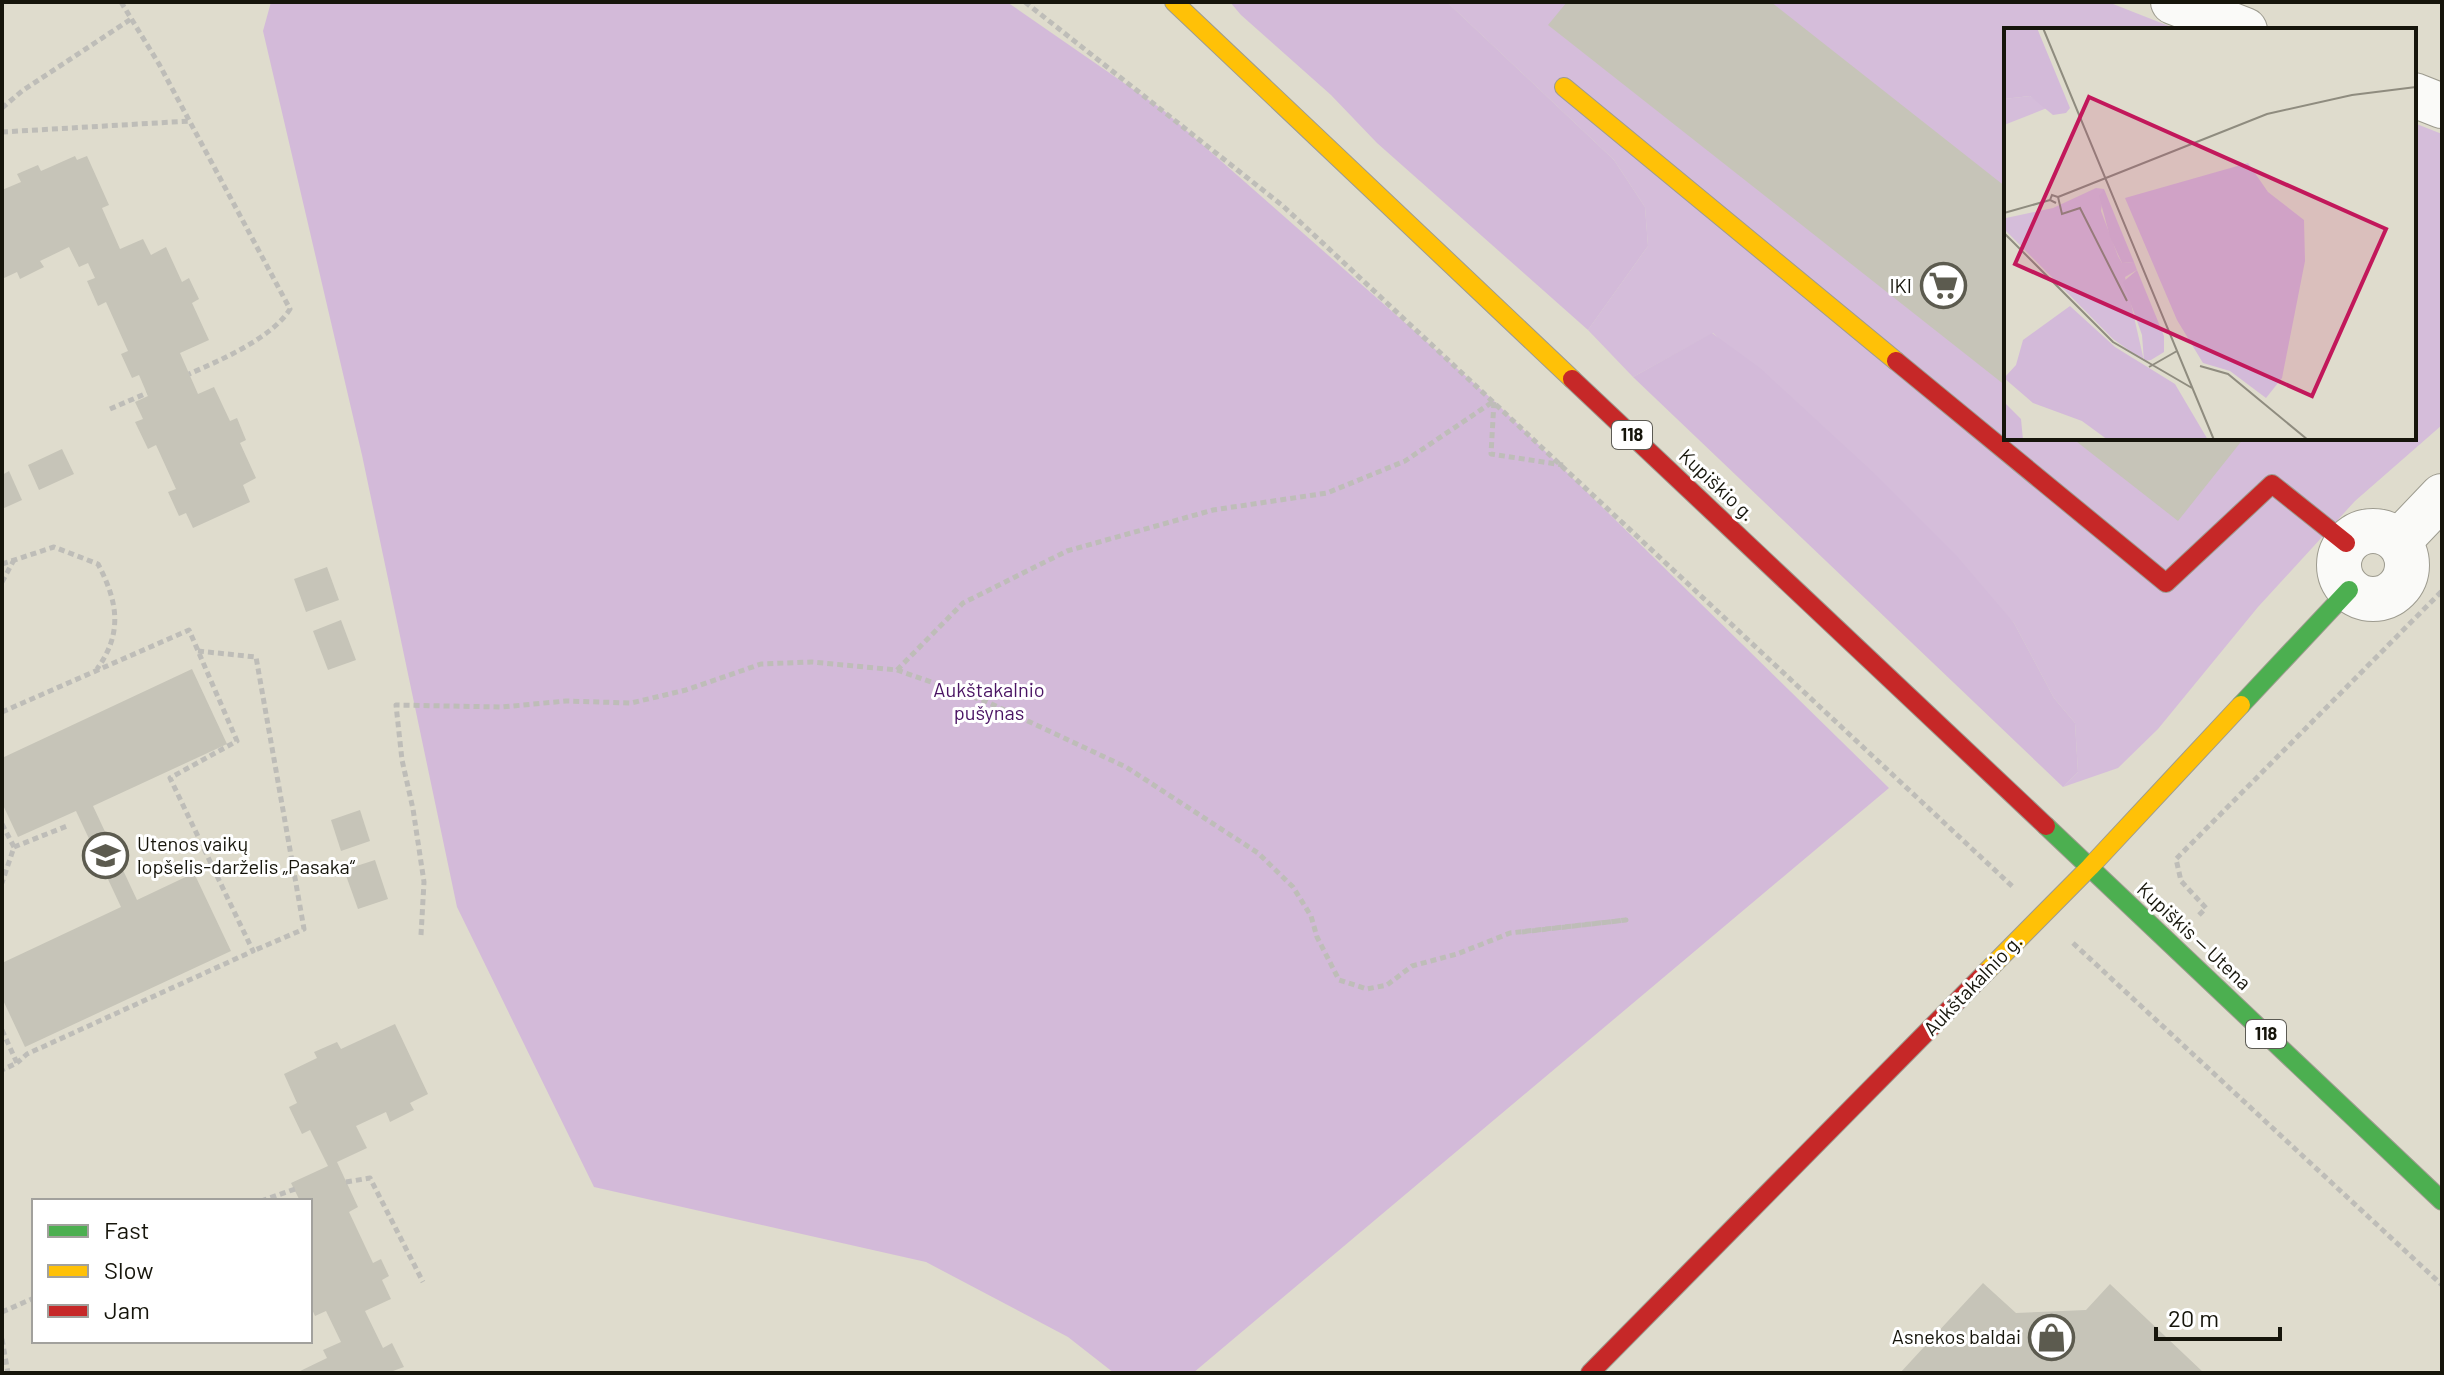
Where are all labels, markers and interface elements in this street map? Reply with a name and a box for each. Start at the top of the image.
inset map [2004,28,2416,440]
supermarket icon: IKI [1919,262,1967,310]
place label: IKI [1889,273,1912,297]
road number: 118 [1612,421,1652,449]
street label: Kupiškio g. [1675,443,1761,525]
park label: Aukštakalnio pušynas [933,677,1045,724]
school or university icon: Utenos vaikų lopšelis-darželis „Pasaka“ [82,831,130,879]
place label: Utenos vaikų lopšelis-darželis „Pasaka“ [137,831,356,878]
street label: Kupiškis — Utena [2133,876,2257,994]
street label: Aukštakalnio g. [1918,929,2027,1040]
road number: 118 [2246,1020,2286,1048]
legend [32,1199,312,1343]
text: Fast [104,1215,149,1244]
text: Slow [104,1255,153,1284]
scale bar [2156,1291,2280,1341]
text: Jam [104,1295,150,1324]
text: 20 m [2168,1303,2219,1332]
shop icon: Asnekos baldai [2028,1313,2076,1361]
place label: Asnekos baldai [1892,1324,2021,1348]

